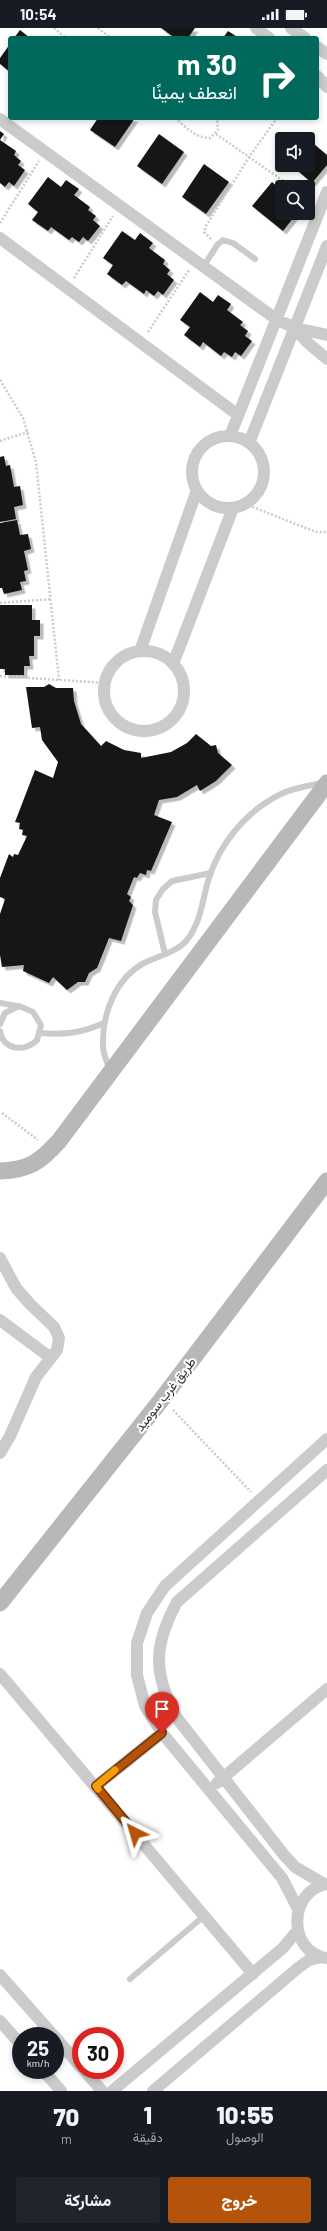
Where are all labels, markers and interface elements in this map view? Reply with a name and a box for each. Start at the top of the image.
text: 10:54 [20,5,56,23]
text: 30 m [177,47,237,81]
icon: right [251,52,303,104]
text: انعطف يمينًا [152,81,237,103]
map controls [275,132,315,220]
button: sound [275,132,315,172]
button: search [275,180,315,220]
street label: طريق غرب سوميد [131,1354,200,1435]
pin [145,1692,179,1733]
icon: arrive [151,1698,173,1720]
position arrow [114,1812,156,1854]
speed limit sign: 30 [72,2027,124,2079]
text: 25 [27,2036,49,2060]
text: km/h [27,2057,49,2069]
text: 1 [143,2100,152,2129]
text: 10:55 [216,2100,274,2129]
text: 70 [53,2102,79,2131]
text: دقيقة [133,2129,163,2145]
text: الوصول [226,2129,264,2145]
text: m [61,2131,72,2147]
button: مشاركة [16,2177,160,2223]
button: خروج [168,2177,311,2223]

